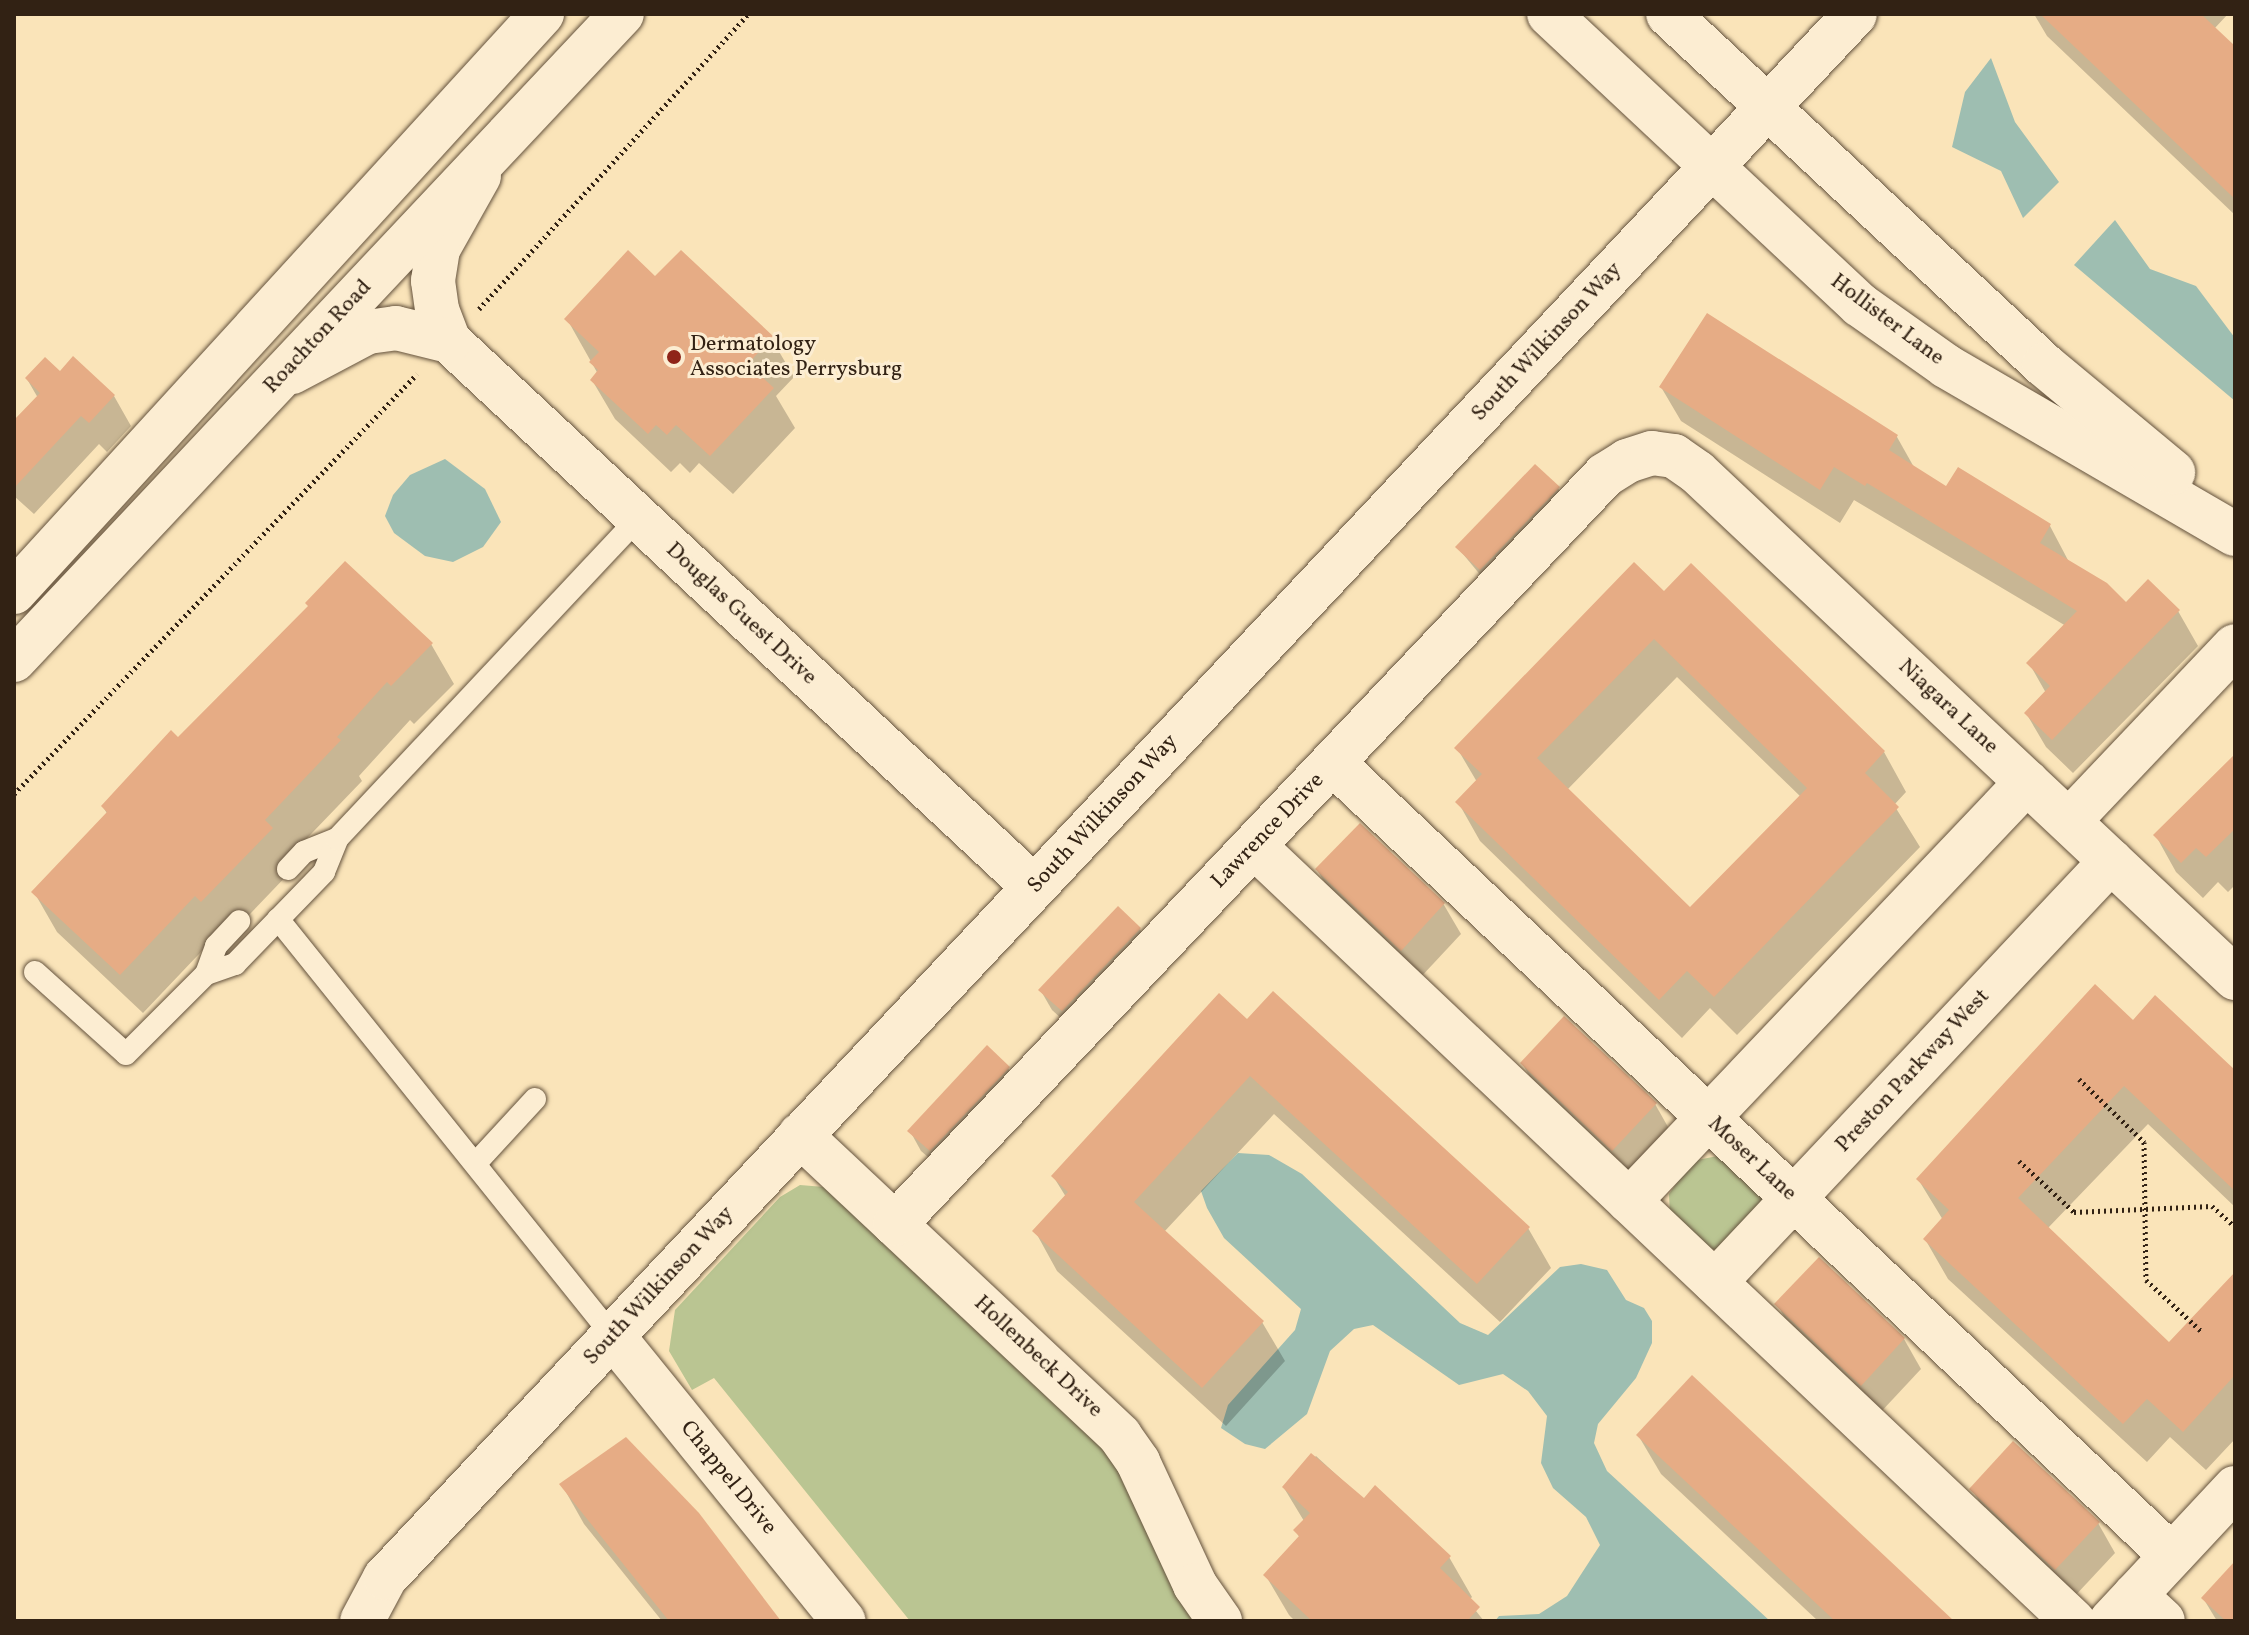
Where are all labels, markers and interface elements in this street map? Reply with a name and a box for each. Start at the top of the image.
street label: South Wilkinson Way [1466,256,1628,428]
street label: Hollister Lane [1825,269,1949,371]
street label: Roachton Road [259,275,377,399]
place label: Dermatology Associates Perrysburg [690,331,902,382]
marker: Dermatology Associates Perrysburg [665,348,683,366]
street label: Douglas Guest Drive [660,537,822,691]
street label: Niagara Lane [1892,654,2004,760]
street label: South Wilkinson Way [1022,728,1184,900]
street label: Lawrence Drive [1206,768,1330,894]
street label: Preston Parkway West [1830,983,1996,1159]
street label: Moser Lane [1702,1111,1802,1207]
street label: South Wilkinson Way [578,1200,740,1372]
street label: Hollenbeck Drive [968,1291,1108,1423]
street label: Chappel Drive [674,1416,782,1540]

